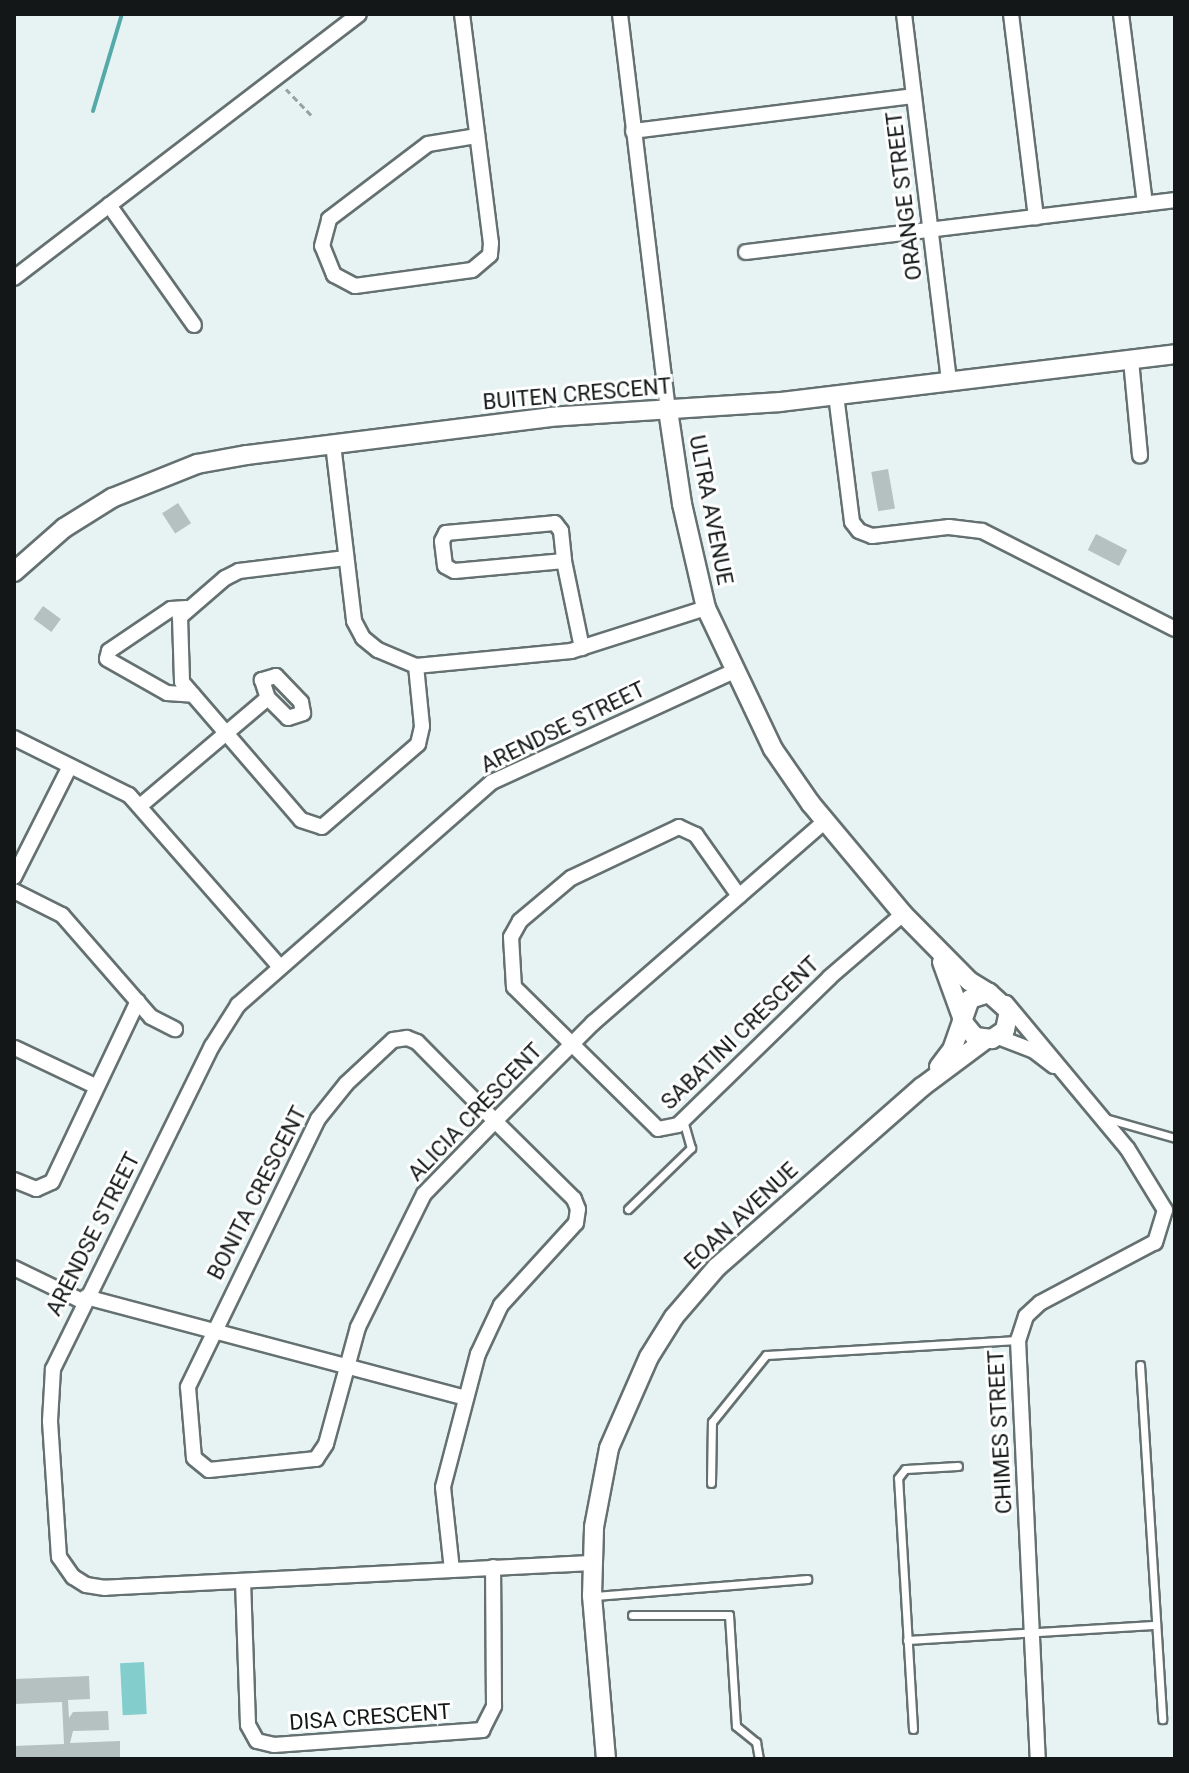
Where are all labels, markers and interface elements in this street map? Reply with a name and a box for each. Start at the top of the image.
street label: ORANGE STREET [881,110,927,282]
street label: BUITEN CRESCENT [482,373,672,415]
street label: ULTRA AVENUE [684,433,738,587]
street label: ARENDSE STREET [476,676,650,778]
street label: SABATINI CRESCENT [656,951,824,1115]
street label: ALICIA CRESCENT [403,1038,547,1186]
street label: BONITA CRESCENT [202,1102,312,1284]
street label: ARENDSE STREET [40,1148,146,1320]
street label: EOAN AVENUE [679,1157,803,1275]
street label: CHIMES STREET [983,1349,1017,1515]
street label: DISA CRESCENT [288,1698,452,1736]

